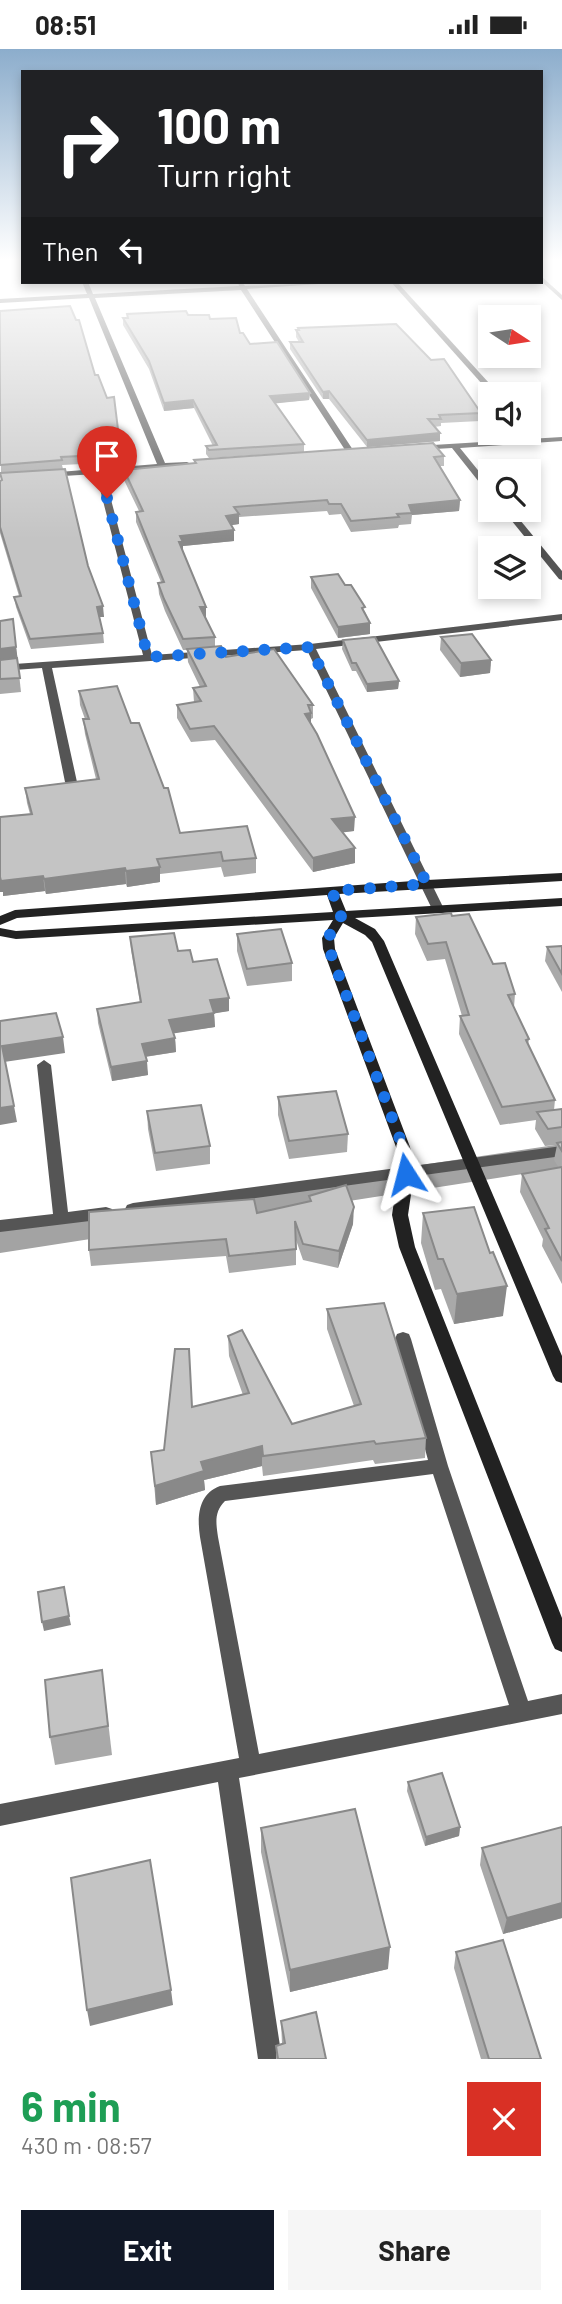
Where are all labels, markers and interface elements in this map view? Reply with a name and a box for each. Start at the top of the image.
text: 08:51 [35,9,96,40]
text: 100 m [157,95,281,154]
icon: right [42,98,133,189]
text: Turn right [157,155,292,193]
icon: left [113,231,151,269]
text: Then [42,235,99,266]
north arrow [478,305,541,367]
map controls [478,305,541,599]
button: sound [478,382,541,445]
pin [77,426,137,498]
icon: arrive [88,437,126,475]
button: search [478,459,541,522]
button: layers [478,536,541,599]
position arrow [369,1137,443,1211]
text: 6 min [21,2080,121,2130]
button: close [467,2082,541,2156]
text: 430 m · 08:57 [21,2131,152,2159]
button: Exit [21,2210,274,2290]
button: Share [288,2210,541,2290]

